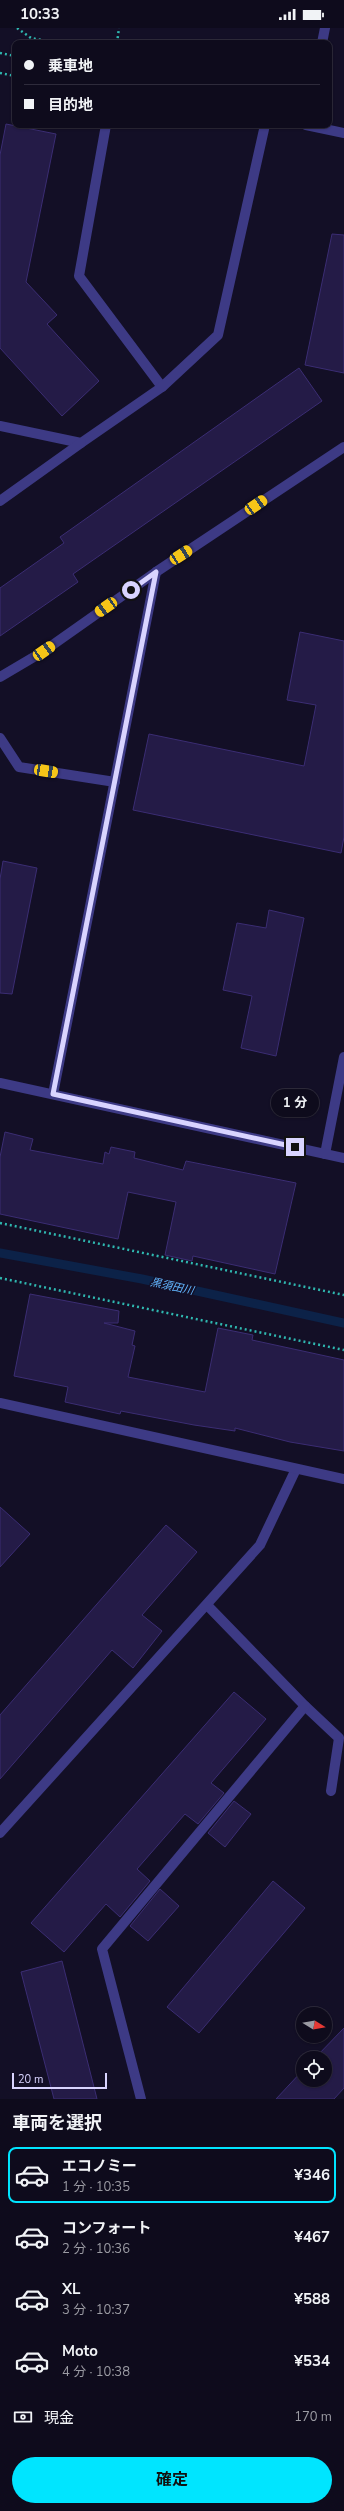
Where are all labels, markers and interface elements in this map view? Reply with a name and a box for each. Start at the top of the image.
text: 10:33 [20,4,60,24]
text: 乗車地 [48,56,93,76]
text: 目的地 [48,95,93,115]
car [243,493,269,517]
car [168,543,194,567]
route start [122,581,140,599]
car [93,595,119,619]
car [31,639,57,663]
car [33,763,59,779]
callout: 1 分 [271,1089,319,1117]
text: 1 分 [283,1094,307,1112]
route end [286,1138,304,1156]
water label: 黒須田川 [149,1275,196,1299]
north arrow [296,2007,332,2043]
map controls [296,2007,332,2087]
button: locate [296,2051,332,2087]
scale bar [12,2071,107,2090]
text: 20 m [18,2072,43,2087]
text: 車両を選択 [12,2111,102,2135]
text: エコノミー [62,2156,137,2176]
icon: car [14,2157,50,2193]
text: ¥346 [294,2165,330,2185]
text: 1 分 · 10:35 [62,2178,130,2196]
text: コンフォート [62,2218,152,2238]
icon: car [14,2219,50,2255]
text: ¥467 [294,2227,330,2247]
text: 2 分 · 10:36 [62,2240,130,2258]
text: XL [62,2279,81,2299]
icon: car [14,2281,50,2317]
text: ¥588 [294,2289,330,2309]
text: 3 分 · 10:37 [62,2301,130,2319]
text: Moto [62,2341,98,2361]
icon: car [14,2343,50,2379]
text: ¥534 [294,2351,330,2371]
text: 4 分 · 10:38 [62,2363,130,2381]
icon: cash [12,2406,34,2428]
text: 現金 [44,2408,74,2428]
text: 170 m [294,2408,332,2426]
button: 確定 [12,2457,332,2503]

